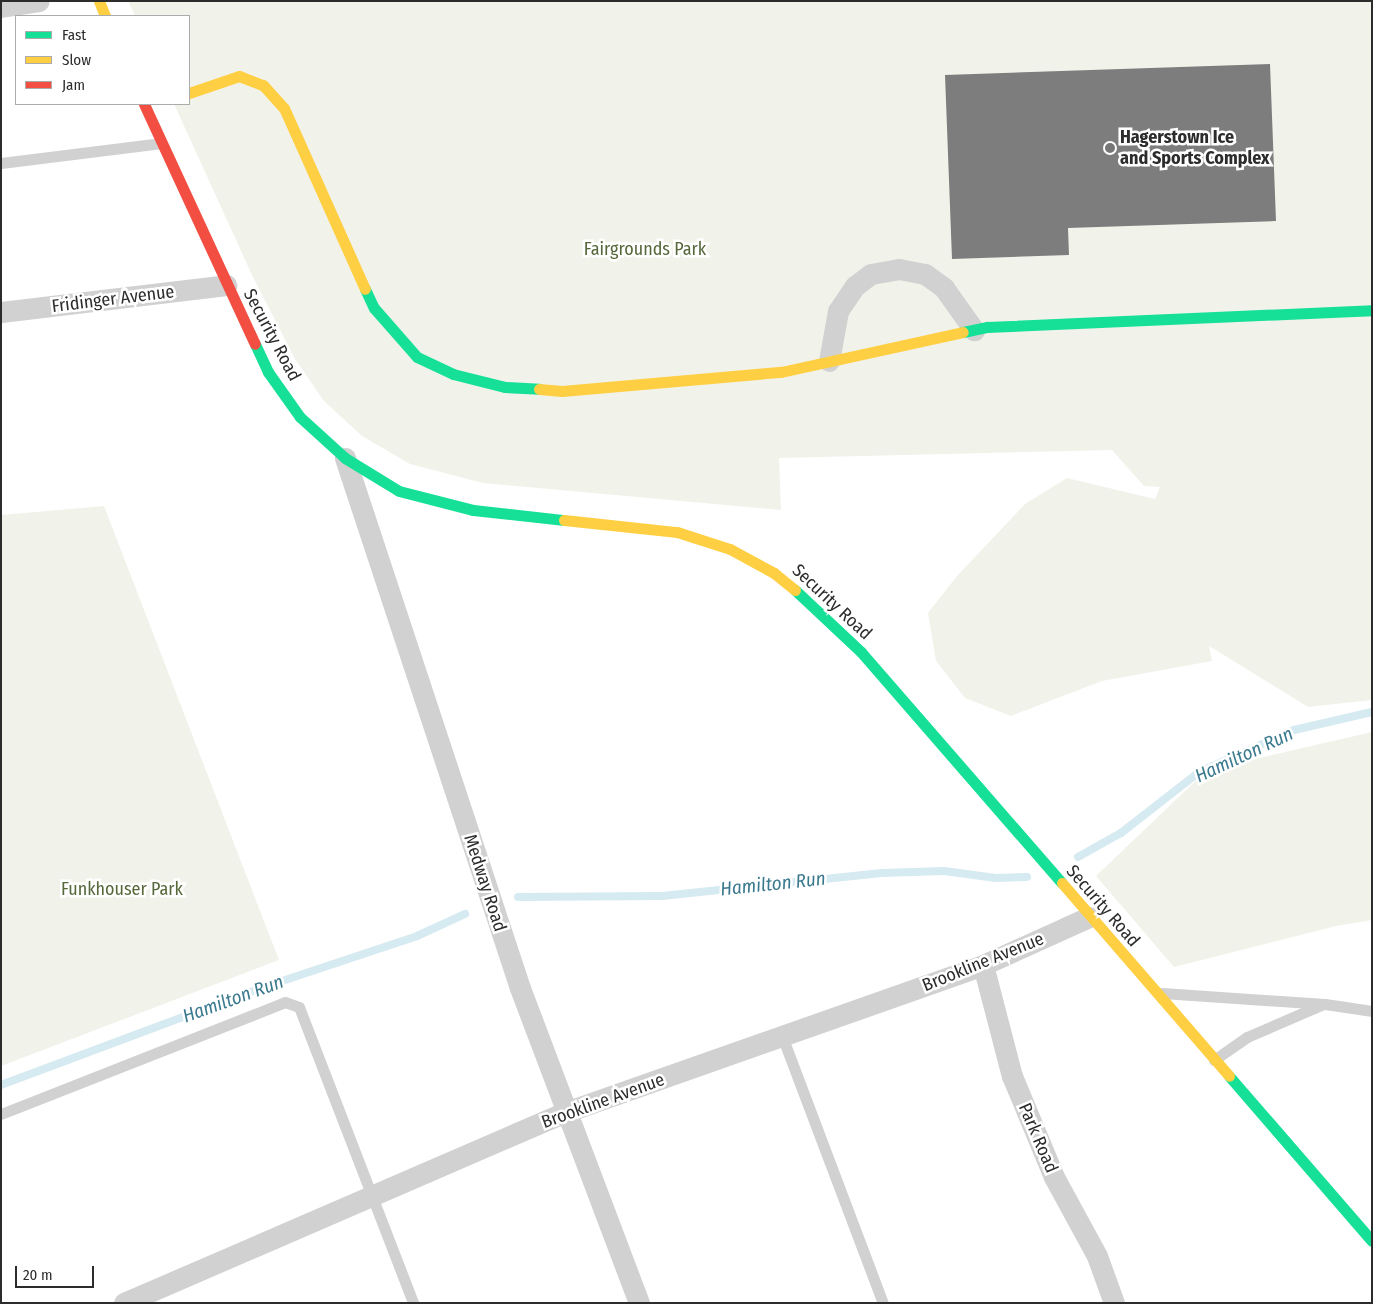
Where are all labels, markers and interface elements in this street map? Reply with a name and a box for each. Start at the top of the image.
legend [15,15,190,105]
text: Fast [62,26,86,44]
text: Slow [62,51,91,69]
text: Jam [62,76,85,94]
place label: Hagerstown Ice and Sports Complex [1120,127,1270,170]
marker: Hagerstown Ice and Sports Complex [1104,142,1116,154]
park label: Fairgrounds Park [584,238,706,260]
street label: Fridinger Avenue [50,281,176,317]
street label: Security Road [239,285,305,385]
street label: Security Road [788,560,876,644]
water label: Hamilton Run [1191,722,1297,788]
street label: Medway Road [459,832,511,934]
street label: Security Road [1062,861,1144,951]
water label: Hamilton Run [719,867,827,901]
park label: Funkhouser Park [61,878,183,900]
street label: Brookline Avenue [919,928,1047,996]
water label: Hamilton Run [179,970,287,1028]
street label: Brookline Avenue [539,1069,667,1133]
street label: Park Road [1014,1100,1062,1176]
scale bar [18,1256,96,1288]
text: 20 m [23,1266,53,1284]

